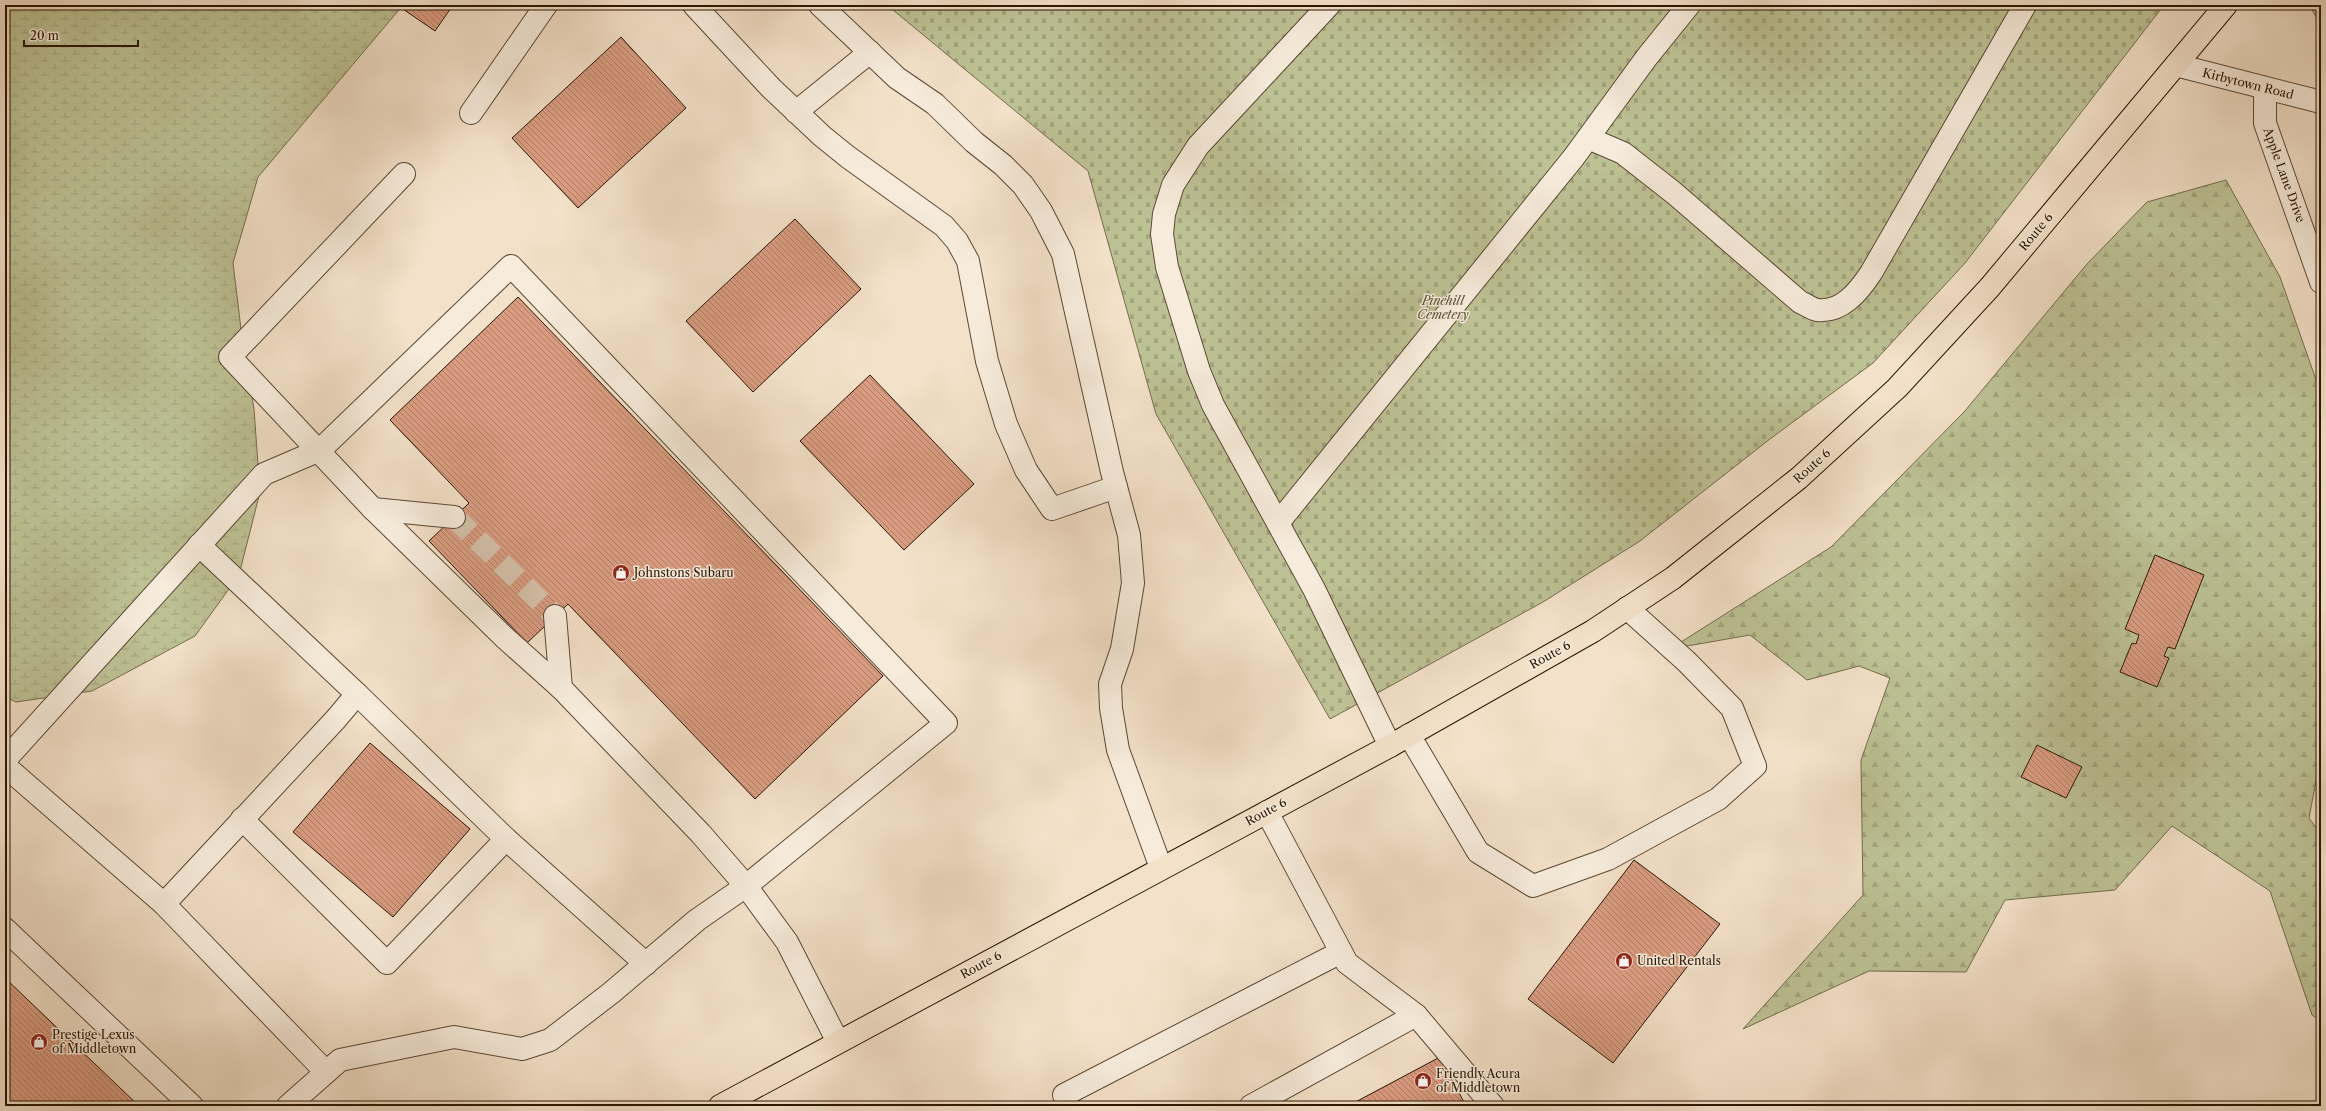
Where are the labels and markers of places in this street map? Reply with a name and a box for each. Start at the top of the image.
shop icon: Johnstons Subaru [611,563,631,583]
place label: Johnstons Subaru [632,565,734,580]
shop icon: United Rentals [1614,951,1634,971]
place label: United Rentals [1637,953,1721,968]
place label: Prestige Lexus of Middletown [52,1027,137,1056]
shop icon: Prestige Lexus of Middletown [29,1032,49,1052]
place label: Friendly Acura of Middletown [1436,1066,1521,1095]
shop icon: Friendly Acura of Middletown [1413,1071,1433,1091]

